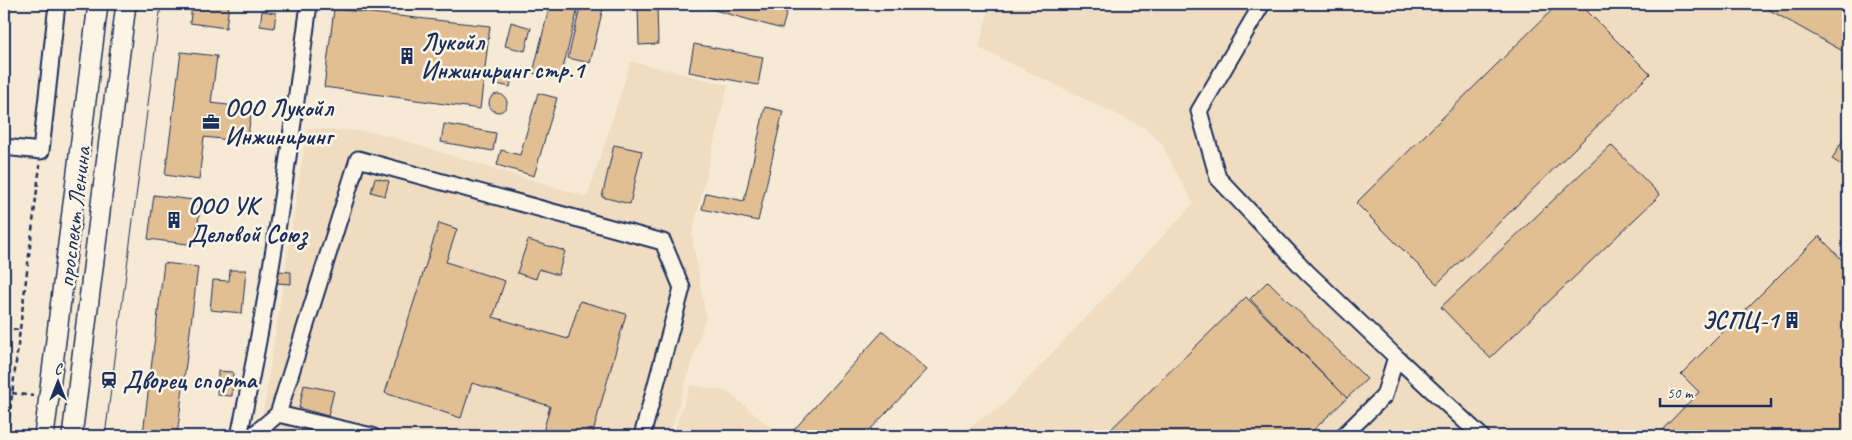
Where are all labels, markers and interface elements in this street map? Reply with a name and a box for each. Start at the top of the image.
place label: Лукойл Инжиниринг стр.1 [421,27,587,85]
building icon: Лукойл Инжиниринг стр.1 [397,46,417,66]
place label: ООО Лукойл Инжиниринг [225,93,336,151]
office icon: ООО Лукойл Инжиниринг [201,112,221,132]
street label: проспект Ленина [51,144,98,289]
place label: ООО УК Деловой Союз [188,191,309,250]
building icon: ООО УК Деловой Союз [164,210,184,230]
place label: ЭСПЦ-1 [1702,305,1781,335]
building icon: ЭСПЦ-1 [1782,310,1802,330]
north arrow [32,358,82,408]
text: С [55,361,64,378]
place label: Дворец спорта [123,365,258,395]
station icon: Дворец спорта [99,370,119,390]
scale bar [1660,375,1771,407]
text: 50 m [1667,384,1694,403]

